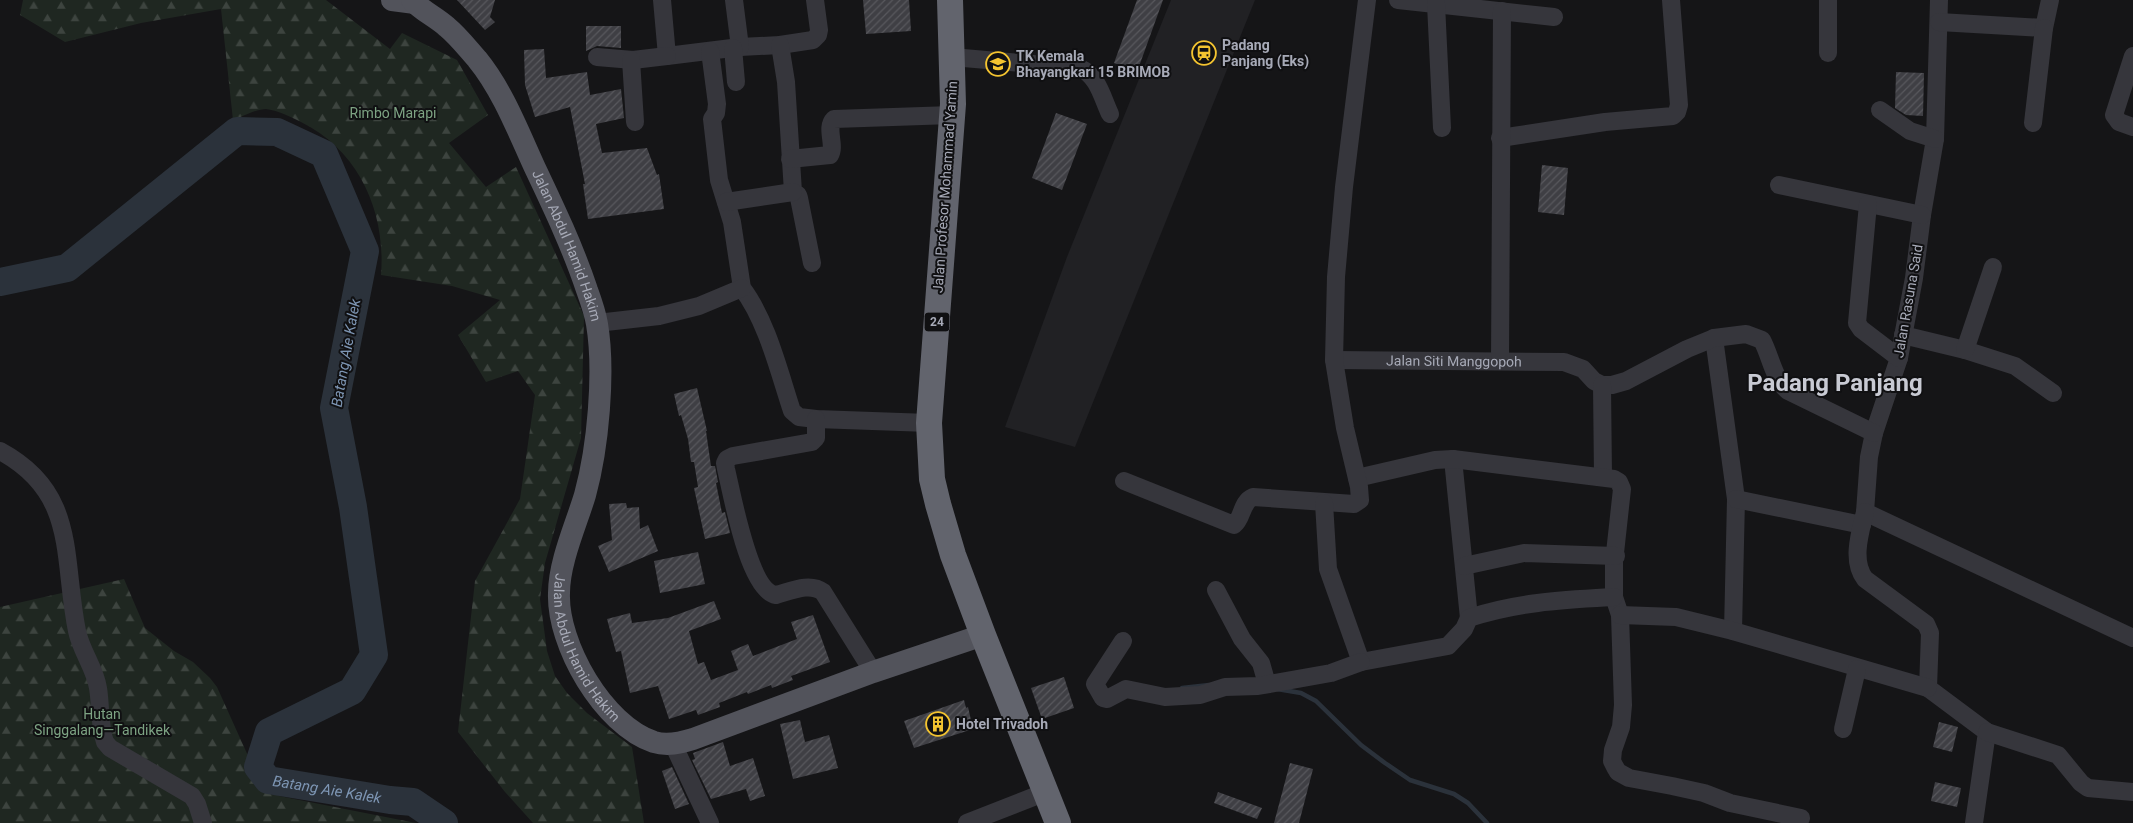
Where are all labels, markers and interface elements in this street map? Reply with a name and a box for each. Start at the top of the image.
place label: Padang Panjang (Eks) [1222,37,1309,70]
station icon: Padang Panjang (Eks) [1191,40,1217,66]
place label: TK Kemala Bhayangkari 15 BRIMOB [1016,48,1170,80]
school or university icon: TK Kemala Bhayangkari 15 BRIMOB [985,51,1011,77]
street label: Jalan Profesor Mohammad Yamin [930,80,960,294]
park label: Rimbo Marapi [350,105,436,121]
street label: Jalan Abdul Hamid Hakim [529,167,604,323]
street label: Jalan Rasuna Said [1890,243,1926,359]
water label: Batang Aie Kalek [328,297,364,409]
road number: 24 [924,313,950,332]
street label: Jalan Siti Manggopoh [1386,352,1522,370]
district label: Padang Panjang [1747,369,1923,397]
street label: Jalan Abdul Hamid Hakim [551,572,623,725]
park label: Hutan Singgalang—Tandikek [34,706,171,738]
building icon: Hotel Trivadoh [925,711,951,737]
place label: Hotel Trivadoh [956,716,1048,732]
water label: Batang Aie Kalek [271,772,383,808]

